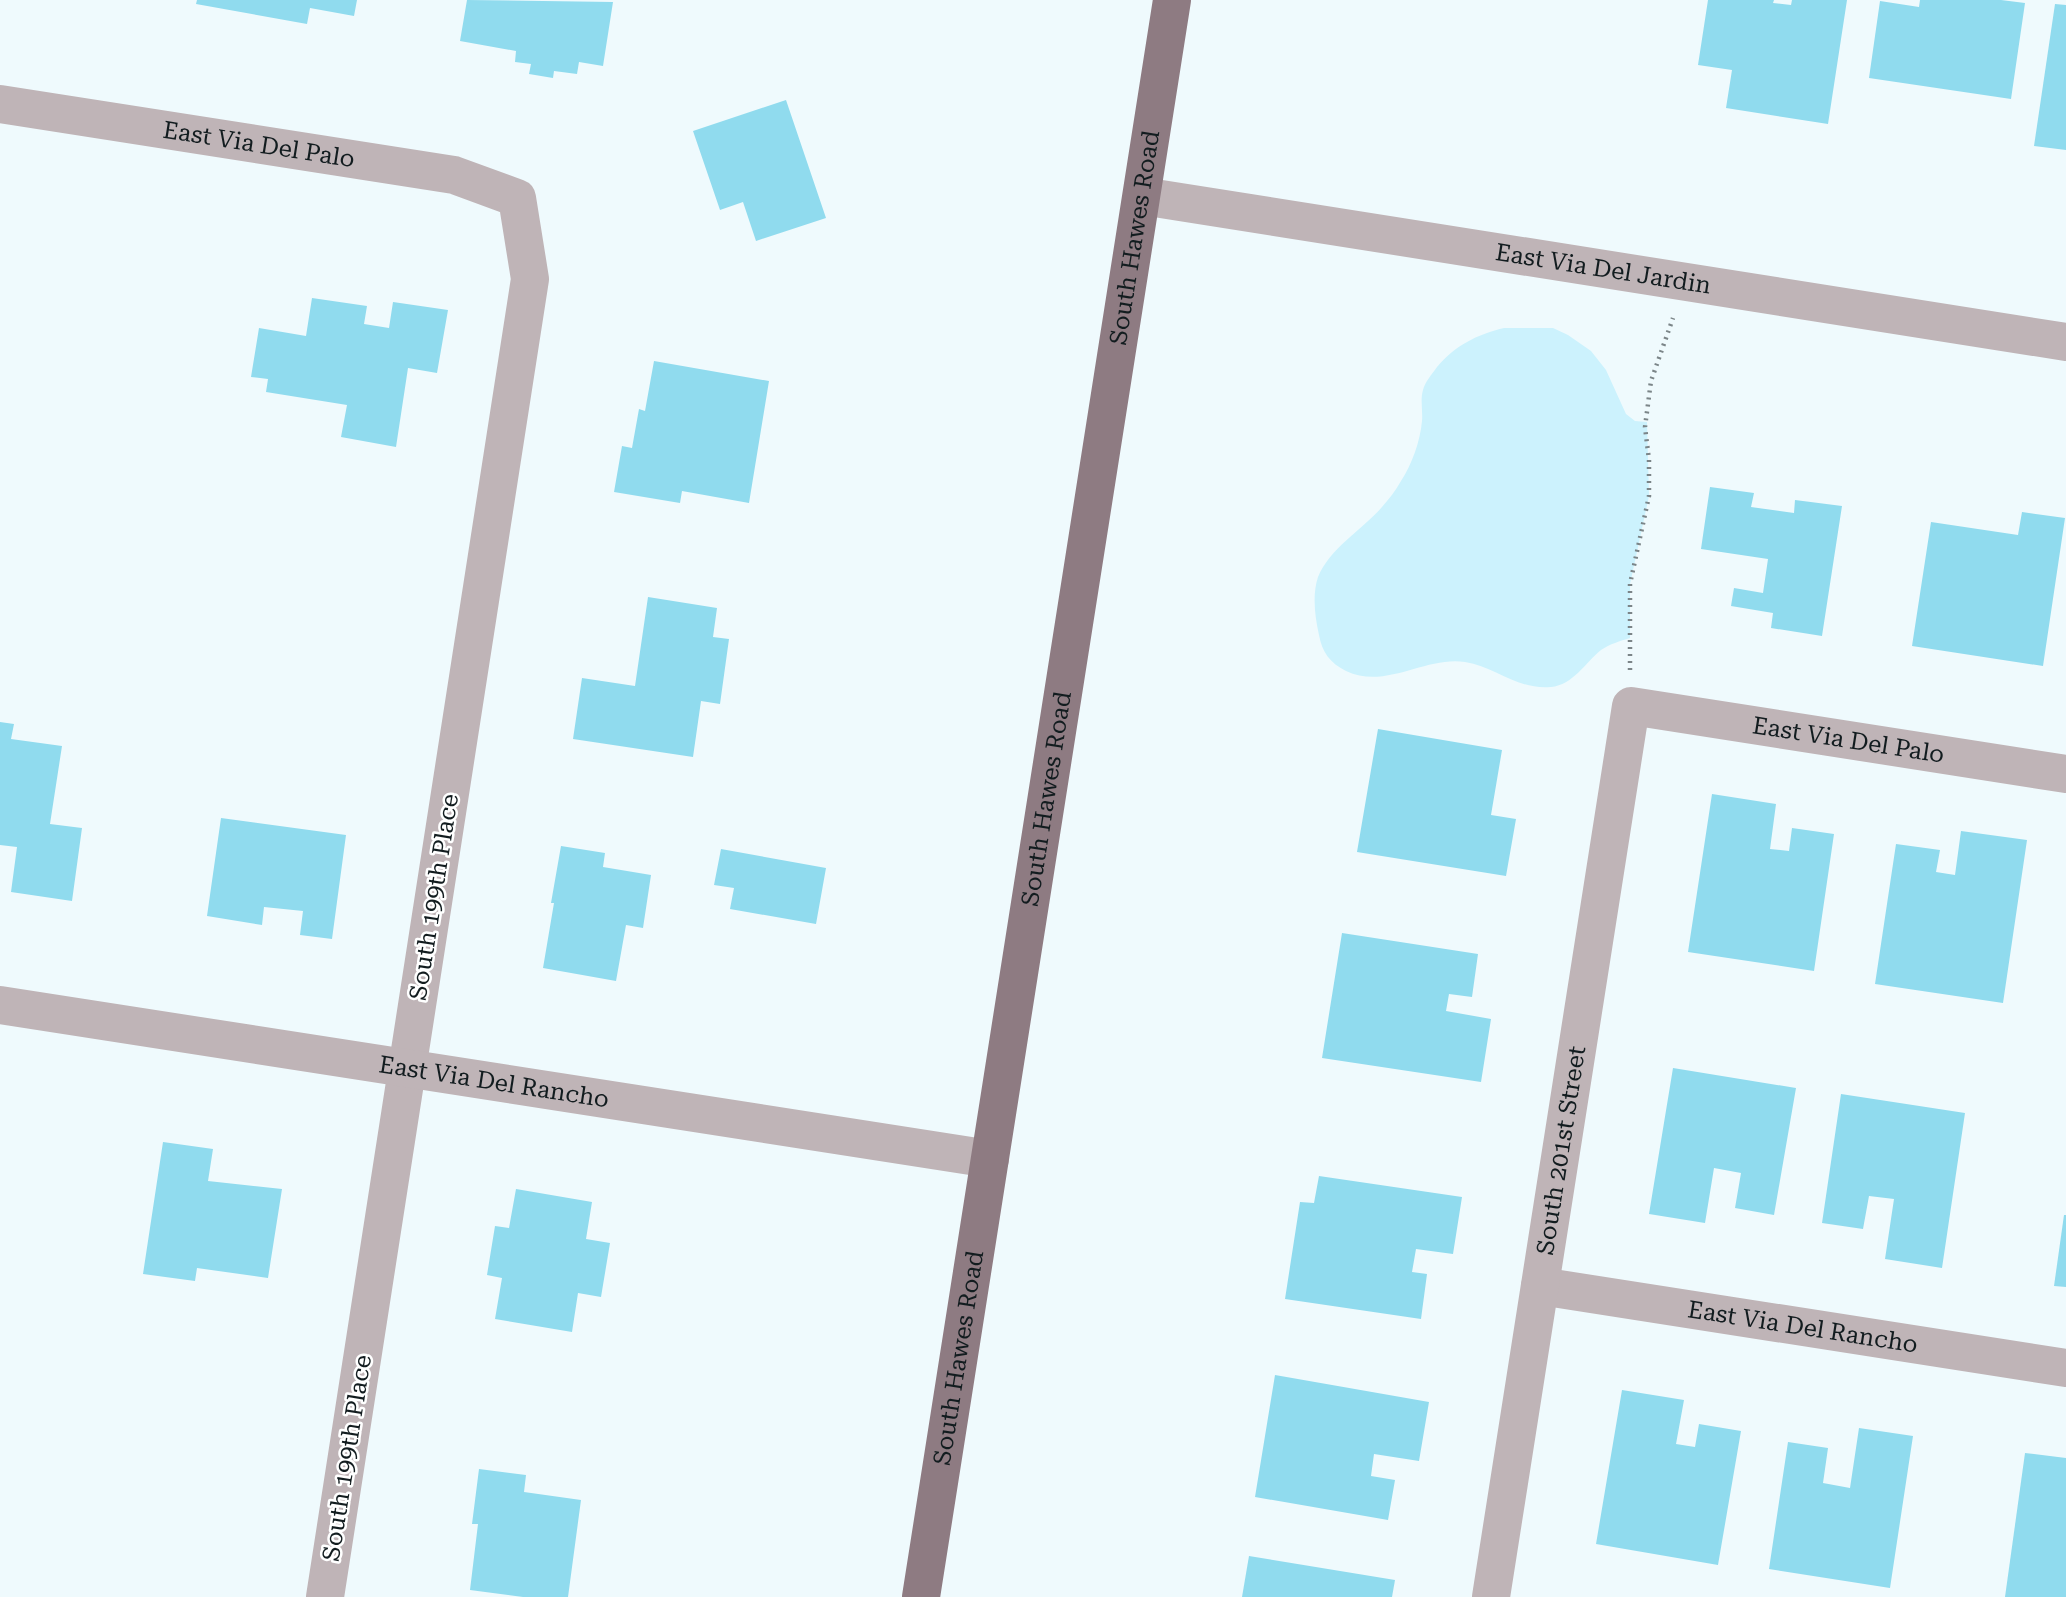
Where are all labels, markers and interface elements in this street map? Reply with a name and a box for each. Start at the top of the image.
street label: East Via Del Palo [161,116,357,173]
street label: South Hawes Road [1104,128,1165,347]
street label: East Via Del Jardin [1494,238,1713,300]
street label: South Hawes Road [1016,689,1077,908]
street label: East Via Del Palo [1751,711,1946,769]
street label: South 199th Place [404,792,464,1002]
street label: South 201st Street [1531,1044,1591,1257]
street label: East Via Del Rancho [377,1050,611,1114]
street label: South Hawes Road [928,1249,989,1467]
street label: East Via Del Rancho [1686,1295,1920,1359]
street label: South 199th Place [317,1353,377,1563]

